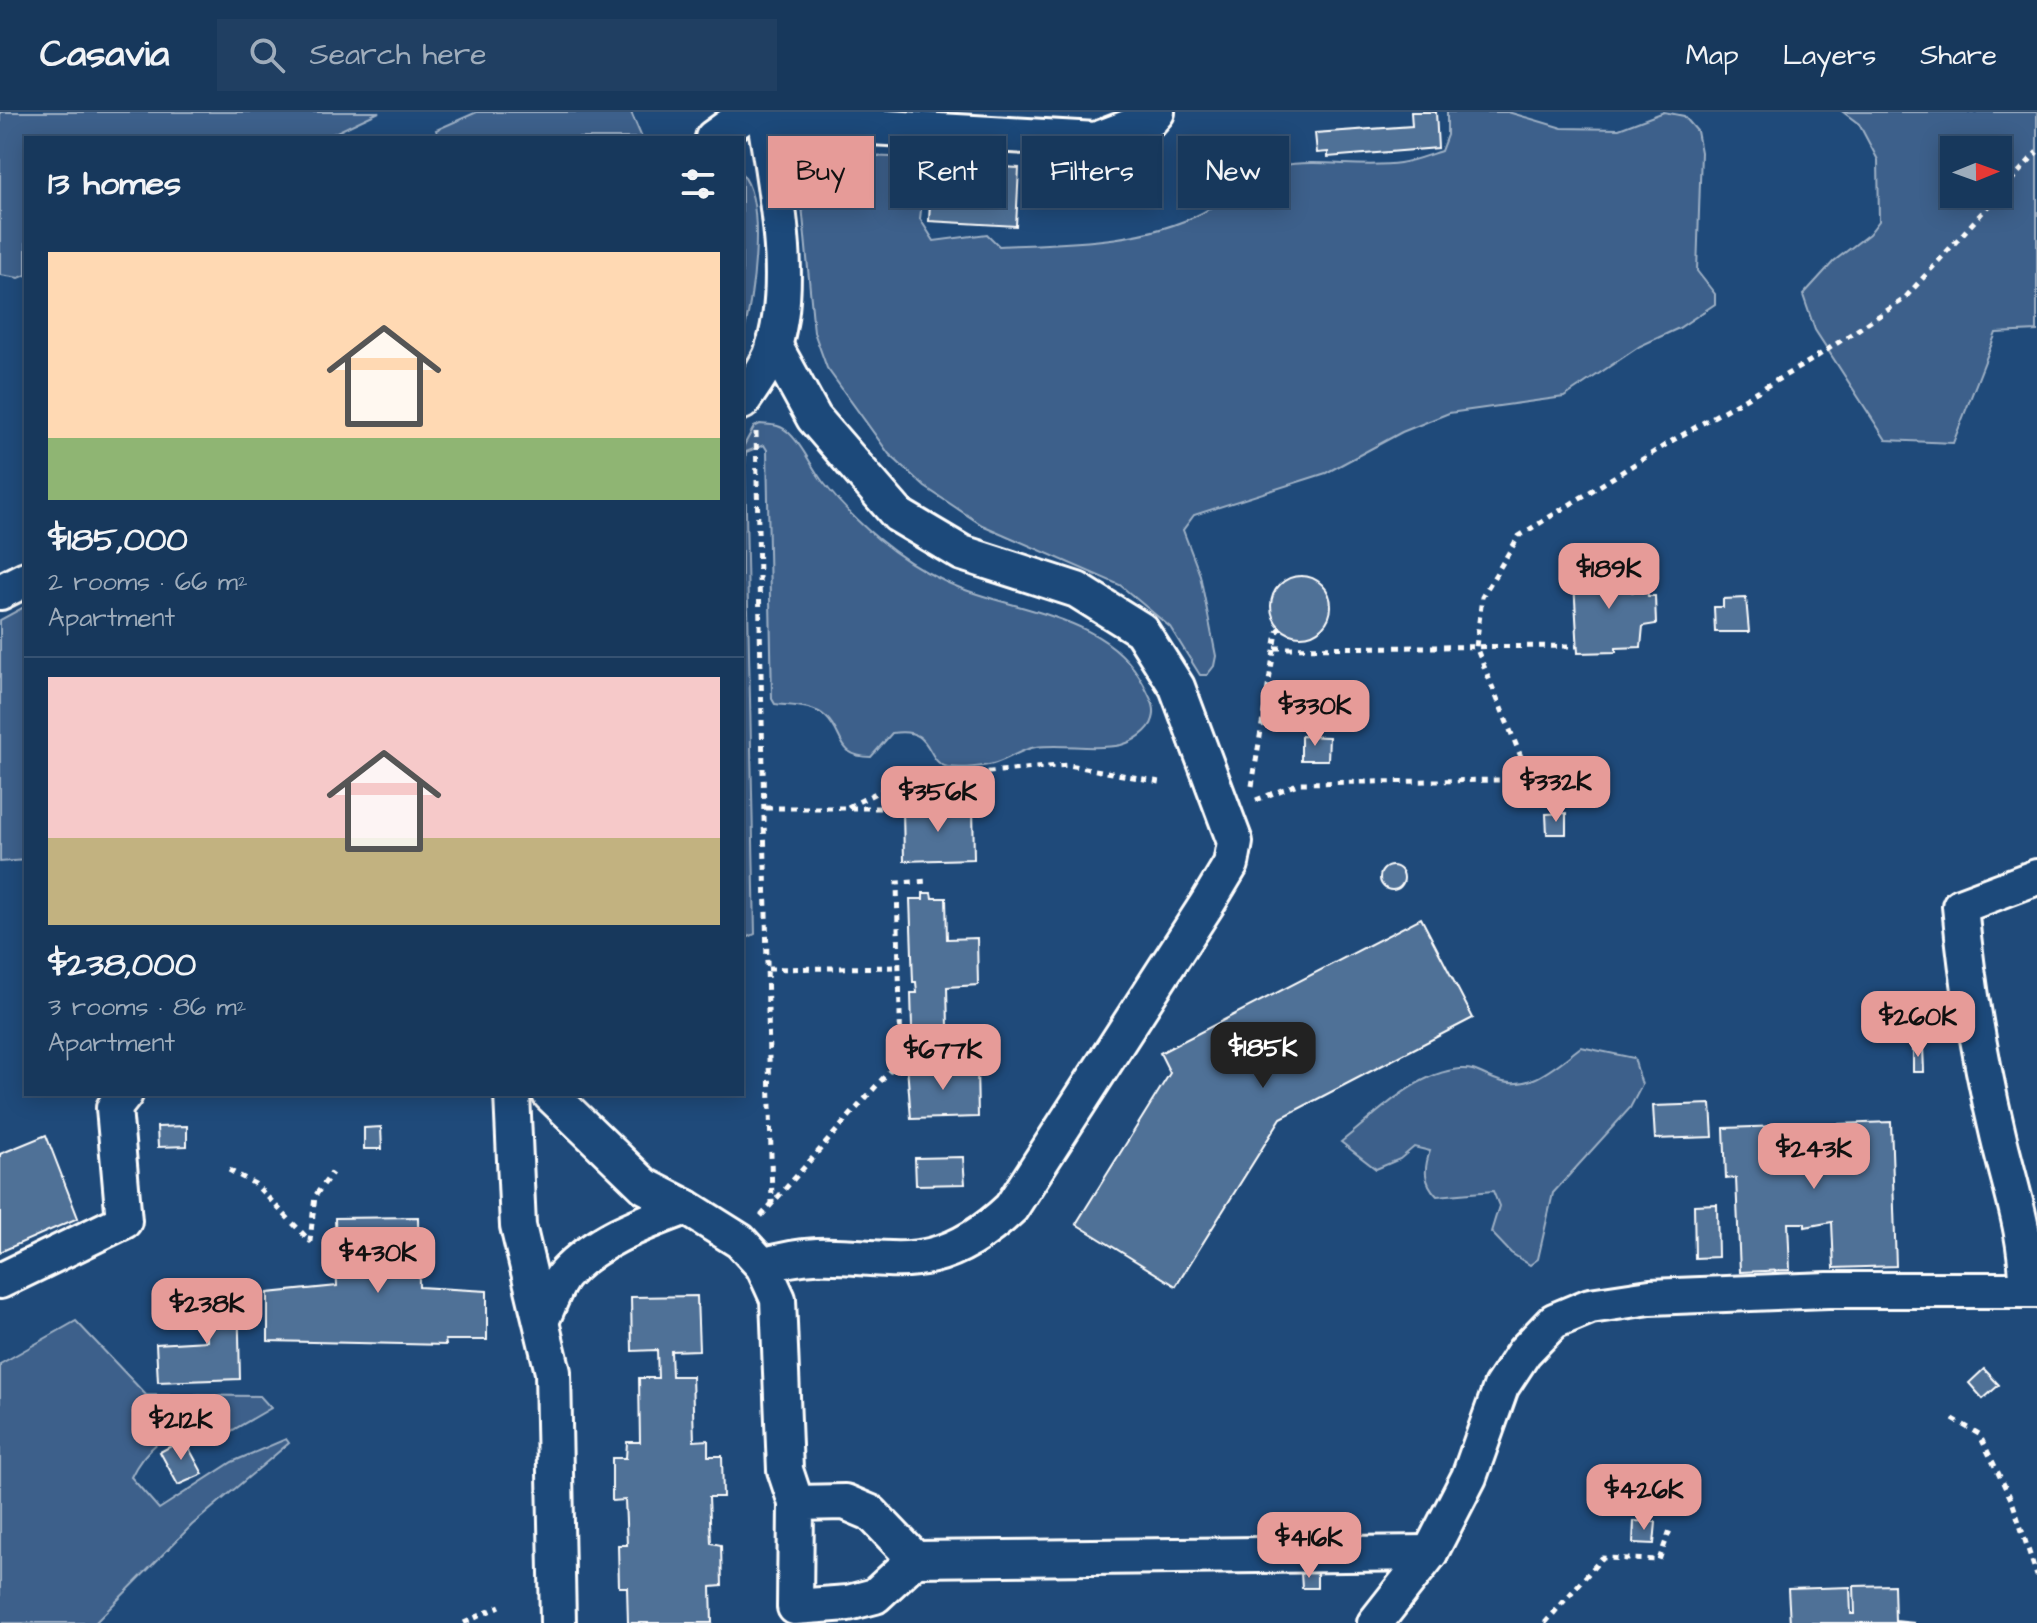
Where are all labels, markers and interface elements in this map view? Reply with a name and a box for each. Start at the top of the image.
search box [217,19,777,91]
text: Casavia [40,29,169,81]
icon: search [245,33,289,77]
text: Search here [309,34,486,76]
text: Map [1686,36,1739,75]
text: Layers [1783,36,1876,75]
text: Share [1920,36,1997,75]
chip: Buy [768,136,874,208]
chip: Rent [890,136,1006,208]
chip: Filters [1022,136,1162,208]
chip: New [1178,136,1289,208]
north arrow [1940,136,2012,208]
map controls [1940,136,2012,208]
text: 13 homes [48,160,181,208]
icon: filters [676,162,720,206]
icon: home [312,304,456,448]
text: $185,000 [48,516,188,564]
pin: $189K [1553,543,1665,611]
text: $189K [1576,551,1642,587]
text: 2 rooms · 66 m² [48,564,248,600]
text: Apartment [48,600,175,636]
pin: $330K [1259,680,1371,748]
text: $330K [1278,688,1352,724]
icon: home [312,729,456,873]
pin: $332K [1500,756,1612,824]
text: $332K [1520,764,1592,800]
pin: $356K [882,766,994,834]
text: $356K [899,774,977,810]
text: $238,000 [48,941,196,989]
text: 3 rooms · 86 m² [48,989,247,1025]
pin: $260K [1862,991,1974,1059]
text: $260K [1879,999,1957,1035]
pin: $185K [1207,1022,1319,1090]
pin: $677K [887,1024,999,1092]
text: Apartment [48,1025,175,1061]
text: $185K [1229,1030,1297,1066]
text: $677K [904,1032,982,1068]
pin: $243K [1758,1123,1870,1191]
text: $243K [1776,1131,1852,1167]
pin: $430K [322,1227,434,1295]
text: $430K [339,1235,417,1271]
pin: $238K [151,1278,263,1346]
text: $238K [169,1286,245,1322]
pin: $212K [125,1394,237,1462]
text: $212K [149,1402,213,1438]
pin: $426K [1588,1464,1700,1532]
text: $426K [1604,1472,1684,1508]
pin: $416K [1253,1512,1365,1580]
text: $416K [1275,1520,1343,1556]

